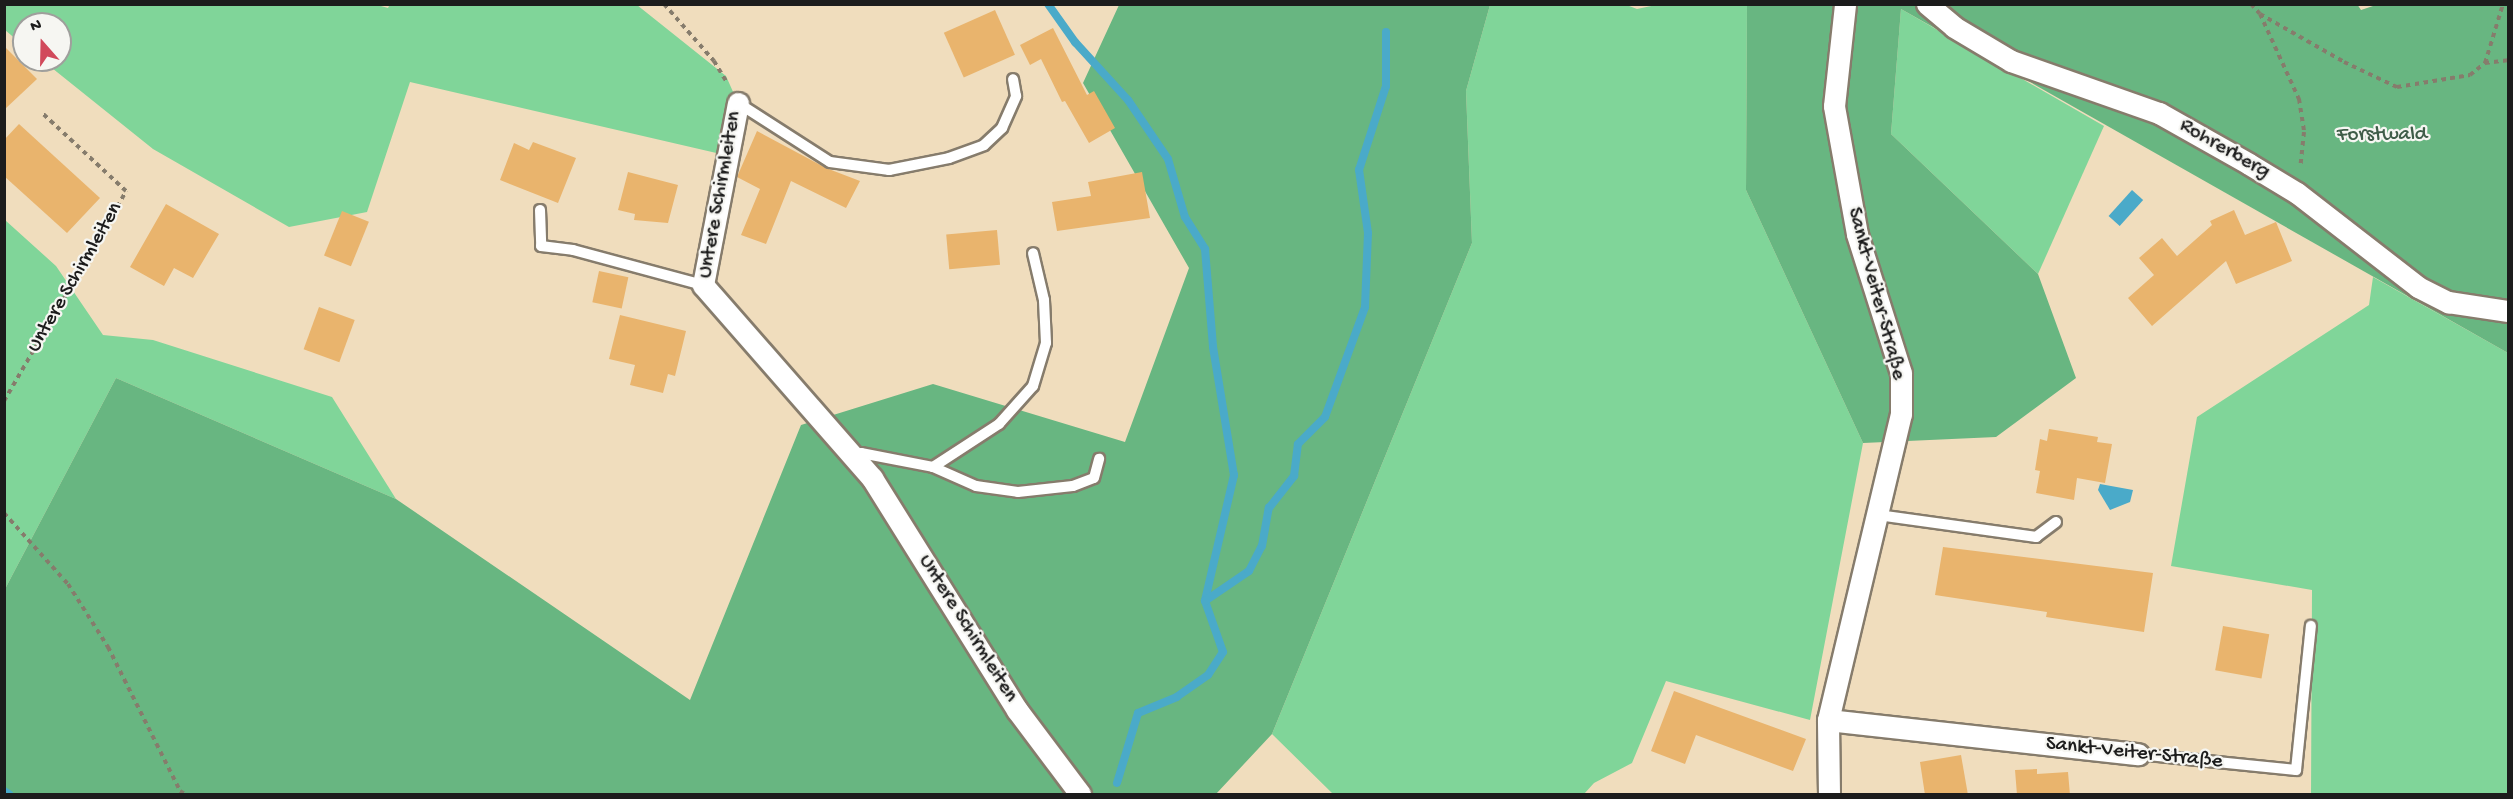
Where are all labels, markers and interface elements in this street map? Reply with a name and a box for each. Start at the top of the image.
north arrow [12,12,72,72]
text: N [28,16,45,37]
street label: Untere Schirmleiten [694,109,748,281]
street label: Rohrerberg [2174,114,2274,186]
park label: Forstwald [2337,123,2427,149]
street label: Untere Schirmleiten [23,198,129,358]
street label: Sankt-Veiter-Straße [1840,205,1910,383]
street label: Untere Schirmleiten [911,551,1023,707]
street label: Sankt-Veiter-Straße [2044,732,2224,776]

